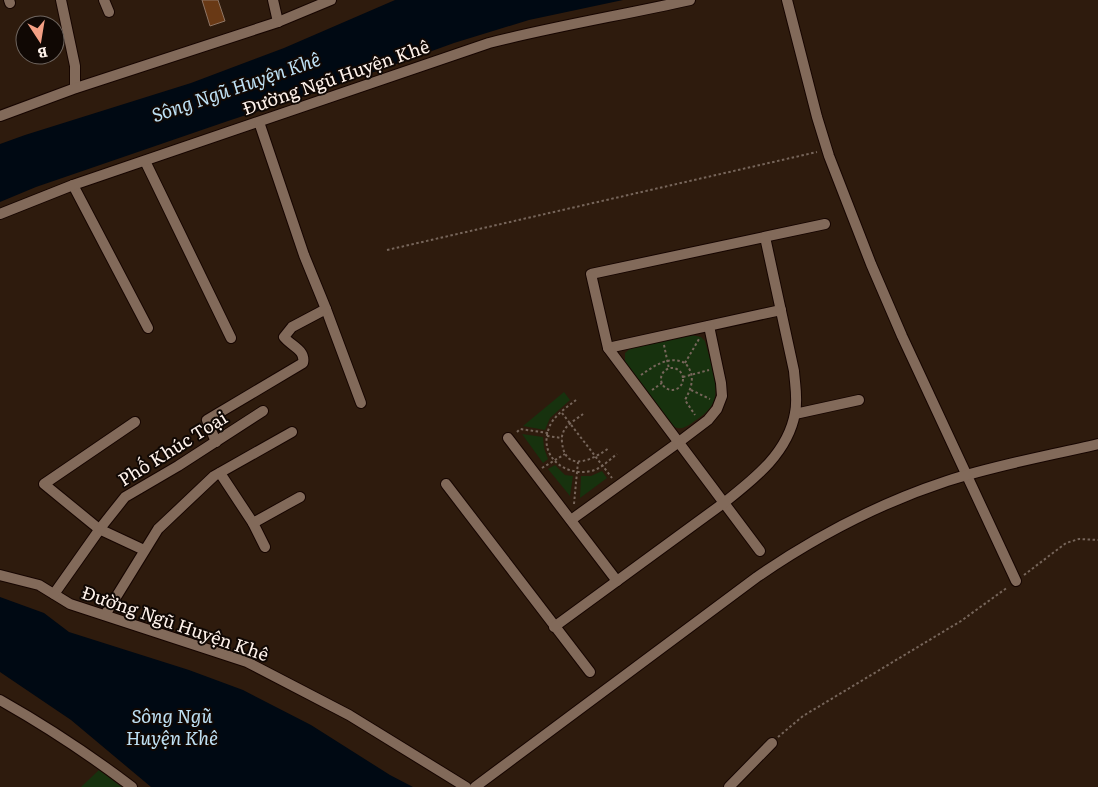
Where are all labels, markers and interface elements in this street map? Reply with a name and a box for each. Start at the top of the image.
north arrow [15,15,65,65]
street label: Đường Ngũ Huyện Khê [238,32,433,121]
text: B [36,43,50,65]
water label: Sông Ngũ Huyện Khê [148,44,324,128]
street label: Phố Khúc Toại [112,403,232,492]
street label: Đường Ngũ Huyện Khê [78,578,273,667]
water label: Sông Ngũ Huyện Khê [126,701,218,751]

